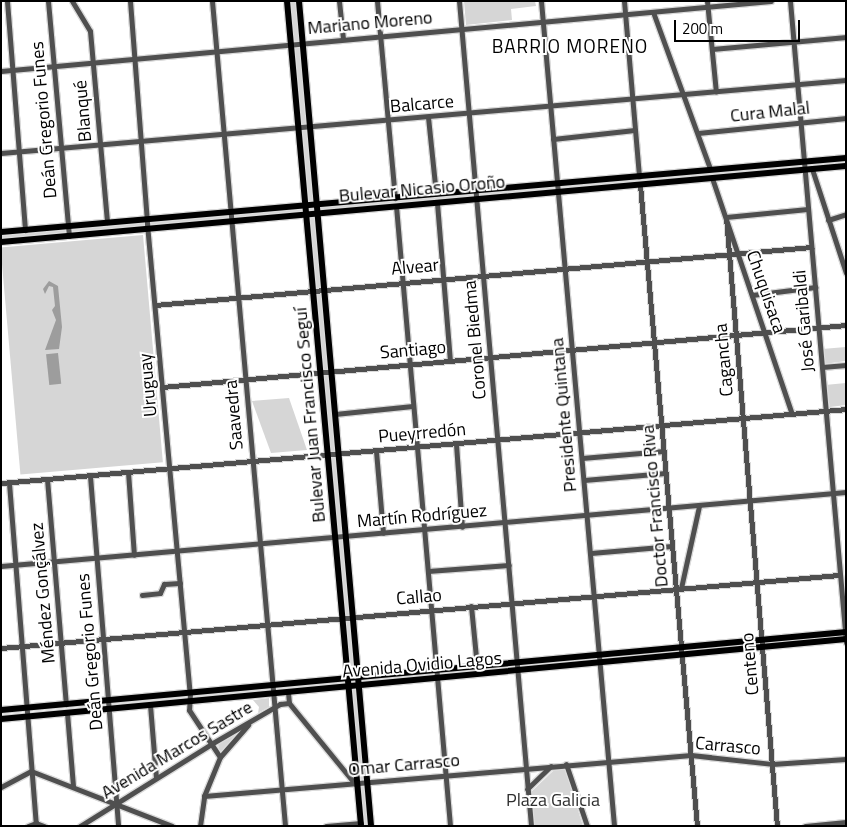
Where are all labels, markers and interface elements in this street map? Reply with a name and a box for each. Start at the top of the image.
street label: Mariano Moreno [307,7,433,39]
scale bar [677,10,803,42]
text: 200 m [682,17,723,40]
district label: BARRIO MORENO [490,35,650,57]
street label: Deán Gregorio Funes [26,40,62,200]
street label: Blanqué [70,79,96,143]
street label: Balcarce [389,90,455,118]
street label: Cura Malal [729,97,811,127]
street label: Bulevar Nicasio Oroño [338,171,506,207]
street label: Chuquisaca [742,248,790,336]
street label: Alvear [390,254,440,280]
street label: José Garibaldi [789,269,819,373]
street label: Coronel Biedma [459,280,491,400]
street label: Bulevar Juan Francisco Seguí [290,307,330,523]
street label: Cagancha [710,323,738,397]
street label: Santiago [379,336,447,364]
street label: Presidente Quintana [546,337,582,493]
street label: Uruguay [134,352,162,418]
street label: Saavedra [220,379,248,451]
street label: Pueyrredón [377,418,467,448]
street label: Doctor Francisco Riva [637,424,673,588]
street label: Martín Rodríguez [356,500,488,532]
street label: Méndez Gonçálvez [26,522,60,664]
street label: Deán Gregorio Funes [72,572,108,732]
street label: Callao [395,584,443,610]
street label: Centeno [737,632,763,696]
street label: Avenida Ovidio Lagos [341,647,503,683]
street label: Avenida Marcos Sastre [98,696,256,804]
street label: Carrasco [694,732,762,760]
street label: Omar Carrasco [347,749,461,781]
park label: Plaza Galicia [506,789,600,811]

